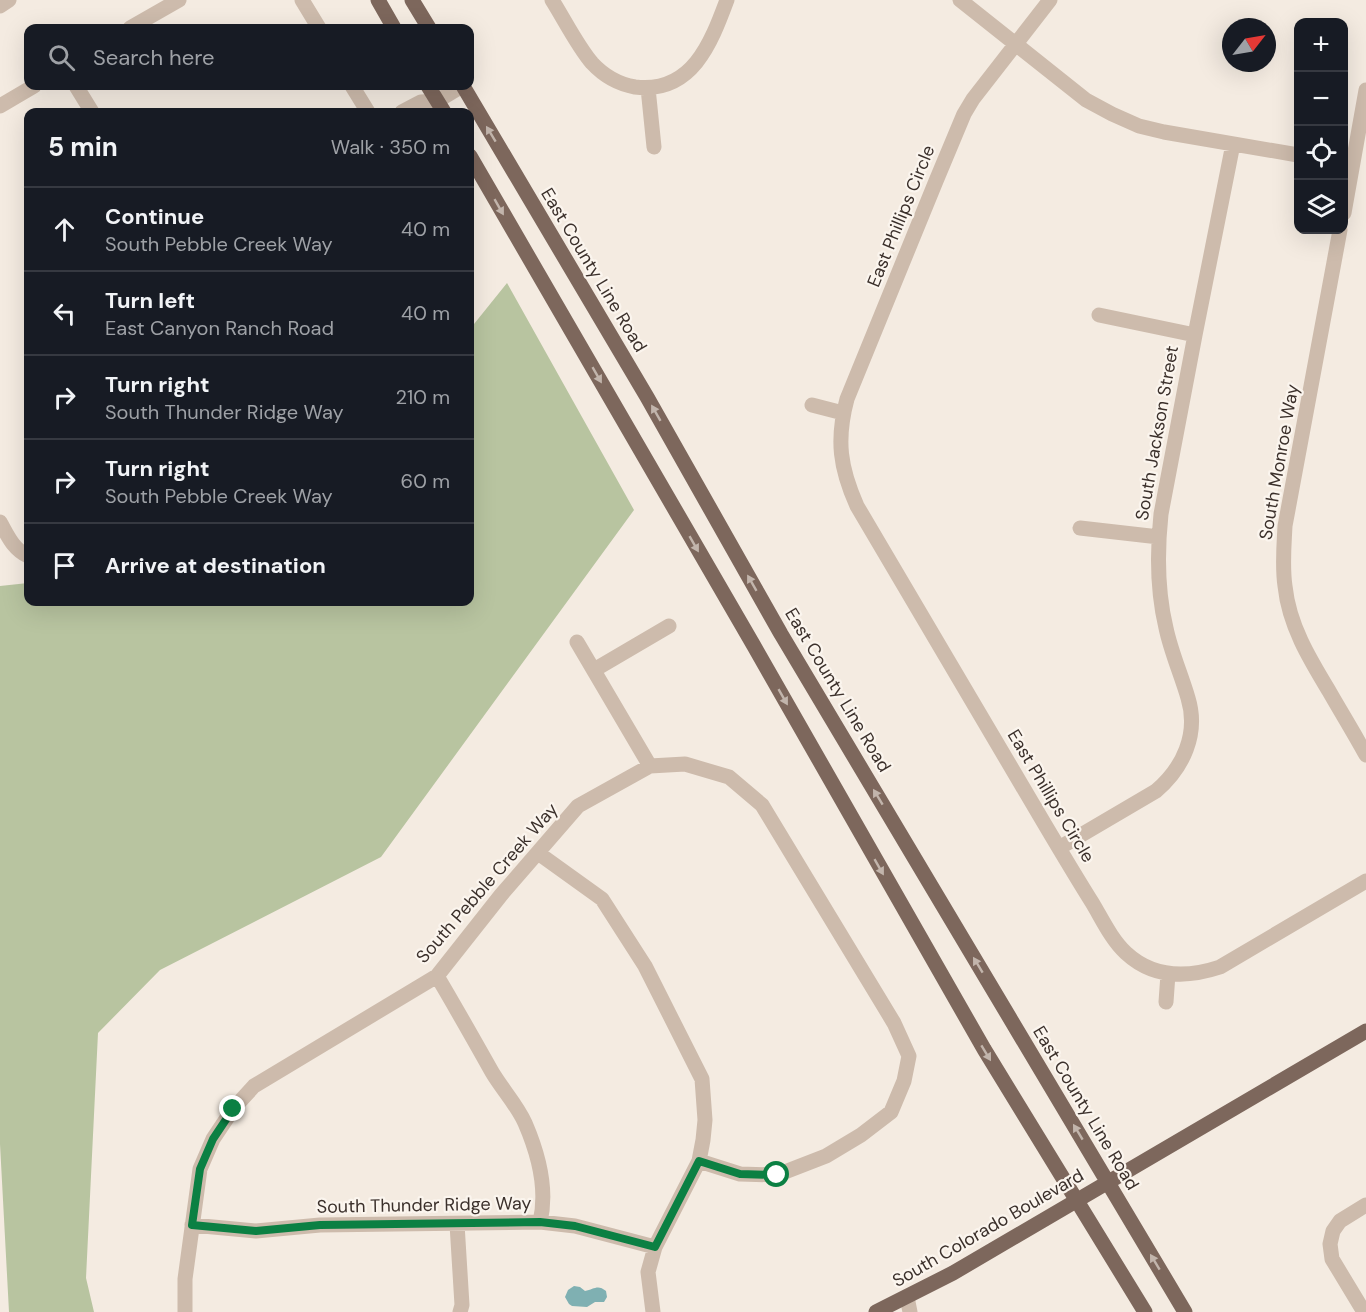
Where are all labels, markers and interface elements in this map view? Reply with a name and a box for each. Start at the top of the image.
north arrow [1222,18,1276,72]
map controls [1294,18,1348,234]
button: + [1294,18,1348,72]
search box [24,24,474,90]
icon: search [45,41,78,74]
text: Search here [93,43,214,72]
button: − [1294,72,1348,126]
one-way arrow [486,126,497,142]
button: locate [1294,126,1348,180]
text: 5 min [48,130,118,164]
text: Walk · 350 m [331,134,450,160]
street label: East Phillips Circle [862,141,940,291]
button: layers [1294,180,1348,234]
street label: East County Line Road [535,183,653,357]
one-way arrow [494,199,504,216]
text: Continue [105,202,204,231]
icon: ahead [48,213,81,246]
text: 40 m [401,216,450,242]
text: South Pebble Creek Way [105,231,333,257]
text: Turn left [105,286,195,315]
icon: left [48,297,81,330]
text: 40 m [401,300,450,326]
text: East Canyon Ranch Road [105,315,334,341]
street label: South Jackson Street [1130,344,1184,522]
one-way arrow [591,367,601,384]
text: Turn right [105,370,210,399]
icon: right [48,381,81,414]
street label: South Monroe Way [1253,382,1305,542]
text: 210 m [395,384,450,410]
text: South Thunder Ridge Way [105,399,344,425]
one-way arrow [651,404,661,421]
text: Turn right [105,454,210,483]
icon: right [48,465,81,498]
text: 60 m [401,468,450,494]
text: South Pebble Creek Way [105,483,333,509]
one-way arrow [689,536,700,552]
icon: arrive [48,549,81,582]
text: Arrive at destination [105,551,326,580]
one-way arrow [747,574,757,591]
street label: East County Line Road [779,603,897,777]
one-way arrow [778,689,788,706]
street label: East Phillips Circle [1002,725,1100,867]
one-way arrow [873,789,884,805]
street label: South Pebble Creek Way [411,798,563,968]
one-way arrow [874,858,884,875]
one-way arrow [973,956,983,973]
street label: East County Line Road [1027,1021,1145,1195]
one-way arrow [981,1045,992,1061]
route end [219,1095,245,1121]
one-way arrow [1072,1124,1083,1140]
route start [763,1161,789,1187]
street label: South Colorado Boulevard [888,1163,1088,1293]
street label: South Thunder Ridge Way [316,1191,532,1219]
one-way arrow [1149,1254,1160,1270]

